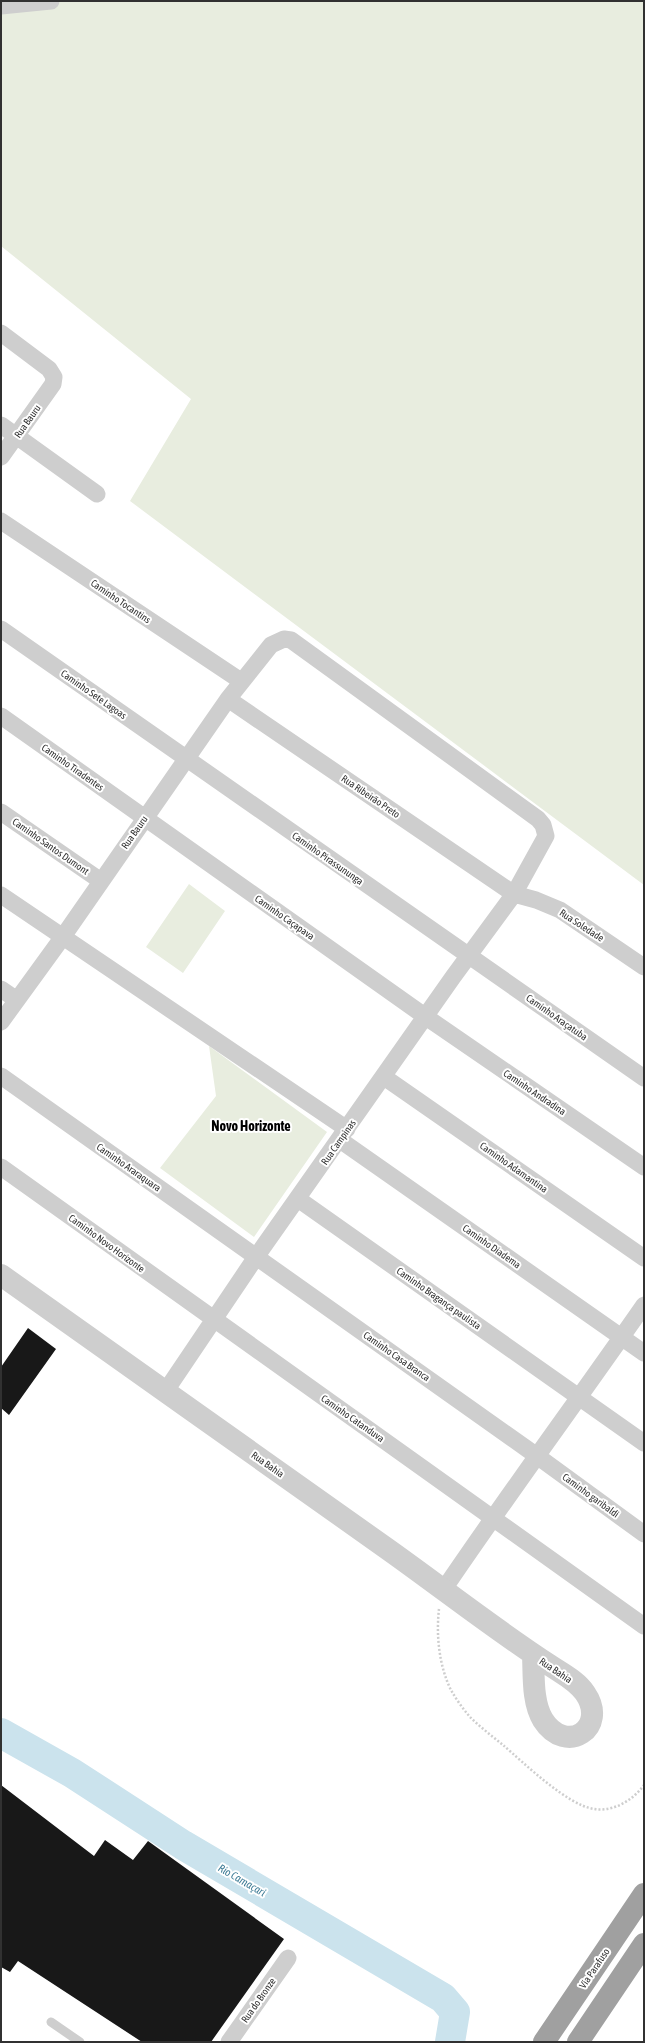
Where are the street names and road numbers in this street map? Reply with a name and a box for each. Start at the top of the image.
street label: Rua Bauru [12,402,43,440]
street label: Caminho Tocantins [89,577,153,626]
street label: Caminho Sete Lagoas [59,668,129,721]
street label: Caminho Tiradentes [40,742,106,793]
street label: Rua Ribeirão Preto [339,773,402,820]
street label: Rua Bauru [119,813,150,851]
street label: Caminho Santos Dumont [10,816,91,877]
street label: Caminho Pirassununga [290,830,366,887]
street label: Caminho Caçapava [253,893,317,942]
street label: Rua Soledade [558,907,606,944]
street label: Caminho Araçatuba [524,992,590,1043]
street label: Caminho Andradina [501,1067,568,1118]
street label: Rua Campinas [319,1117,358,1167]
street label: Caminho Adamantina [478,1140,550,1195]
street label: Caminho Araraquara [95,1141,163,1194]
street label: Caminho Novo Horizonte [67,1212,147,1275]
street label: Caminho Diadema [461,1222,523,1271]
street label: Caminho Bragança paulista [395,1265,483,1332]
street label: Caminho Casa Branca [361,1329,432,1384]
street label: Caminho Catanduva [319,1393,387,1444]
street label: Rua Bahia [249,1449,286,1480]
street label: Caminho garibaldi [560,1471,621,1520]
street label: Rua Bahia [537,1655,574,1686]
street label: Via Parafuso [577,1946,612,1990]
street label: Rua do Bronze [239,1975,278,2025]

